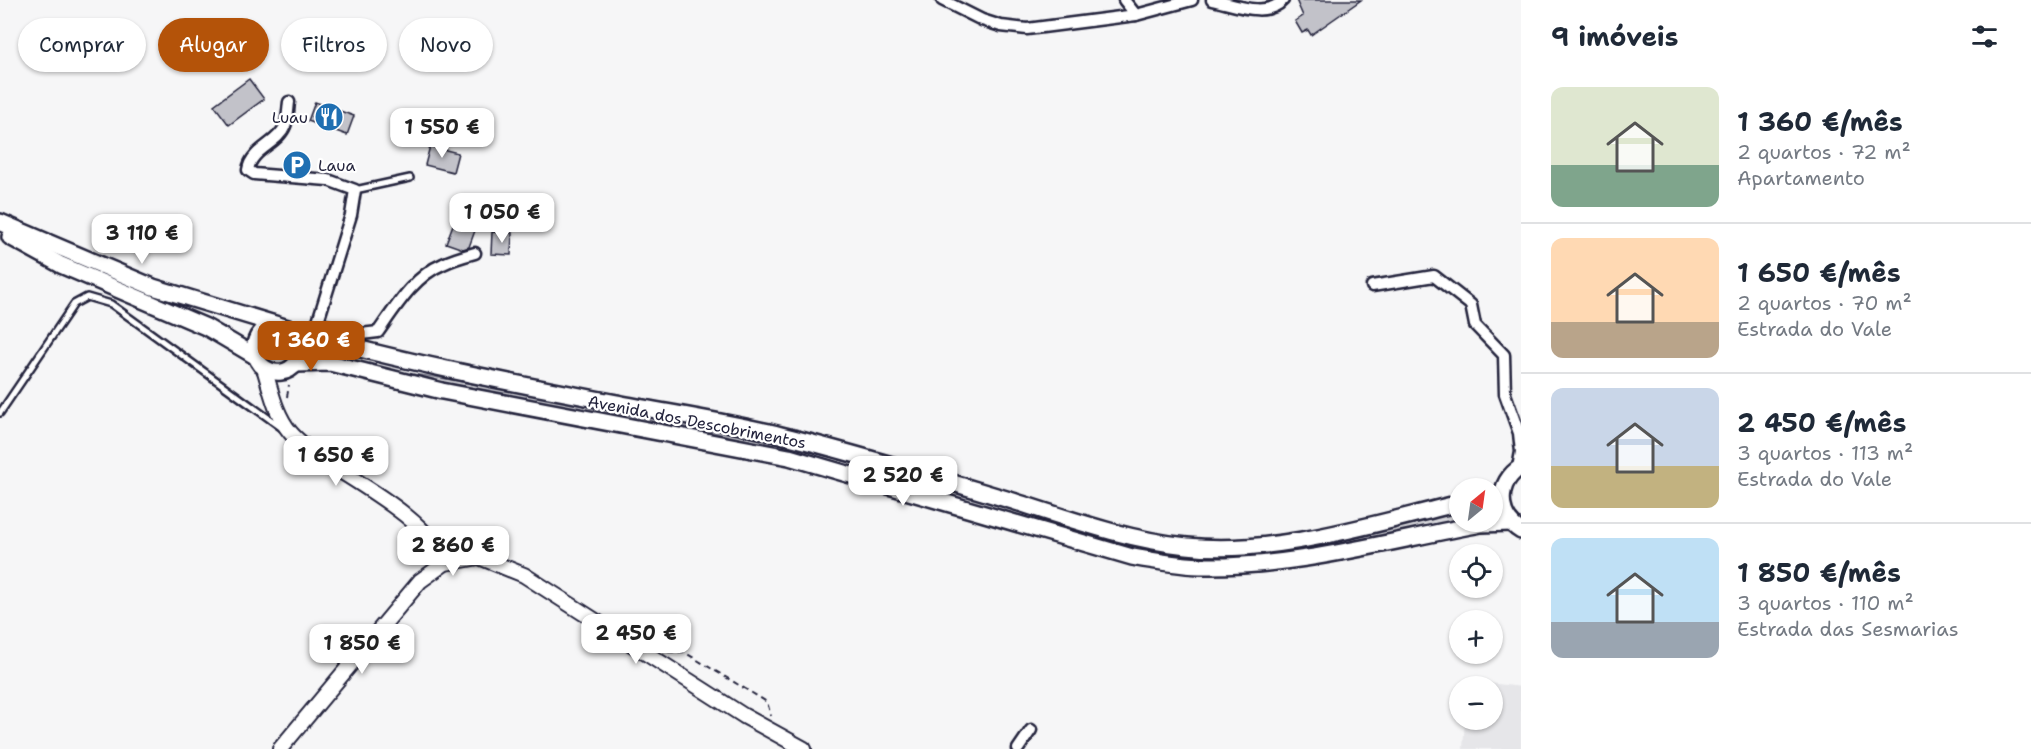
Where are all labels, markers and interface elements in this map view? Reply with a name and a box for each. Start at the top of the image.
chip: Comprar [18,18,146,72]
chip: Alugar [158,18,269,72]
chip: Filtros [281,18,387,72]
chip: Novo [399,18,493,72]
text: 9 imóveis [1551,19,1678,54]
icon: filters [1968,20,2001,53]
restaurant icon: Luau [313,101,345,133]
text: 1 360 €/mês [1737,104,1903,139]
place label: Luau [272,107,308,128]
pin: 1 550 € [387,108,497,159]
icon: home [1599,111,1671,183]
text: 1 550 € [404,114,480,140]
text: 2 quartos · 72 m² [1737,139,1911,165]
parking icon: Laua [281,149,313,181]
place label: Laua [318,155,355,176]
text: Apartamento [1737,165,1865,191]
pin: 1 050 € [447,193,557,244]
text: 1 050 € [463,199,541,225]
pin: 3 110 € [87,214,197,265]
text: 3 110 € [106,220,178,246]
text: 1 650 €/mês [1737,255,1901,290]
icon: home [1599,262,1671,334]
text: 2 quartos · 70 m² [1737,290,1912,316]
text: Estrada do Vale [1737,316,1892,342]
pin: 1 360 € [256,321,366,372]
text: 1 360 € [272,327,350,353]
street label: Avenida dos Descobrimentos [586,391,808,453]
text: 2 450 €/mês [1737,405,1906,440]
icon: home [1599,412,1671,484]
pin: 1 650 € [281,436,391,487]
text: 3 quartos · 113 m² [1737,440,1913,466]
text: 1 650 € [297,442,375,468]
pin: 2 520 € [848,456,958,507]
text: 2 520 € [862,462,944,488]
text: Estrada do Vale [1737,466,1892,492]
north arrow [1449,478,1503,532]
map controls [1449,478,1503,730]
pin: 2 860 € [398,526,508,577]
text: 2 860 € [411,532,495,558]
button: locate [1449,544,1503,598]
text: 1 850 €/mês [1737,555,1901,590]
icon: home [1599,562,1671,634]
text: 3 quartos · 110 m² [1737,590,1914,616]
button: + [1449,610,1503,664]
pin: 2 450 € [581,614,691,665]
text: Estrada das Sesmarias [1737,616,1959,642]
text: 2 450 € [595,620,677,646]
pin: 1 850 € [307,624,417,675]
text: 1 850 € [323,630,401,656]
button: − [1449,676,1503,730]

